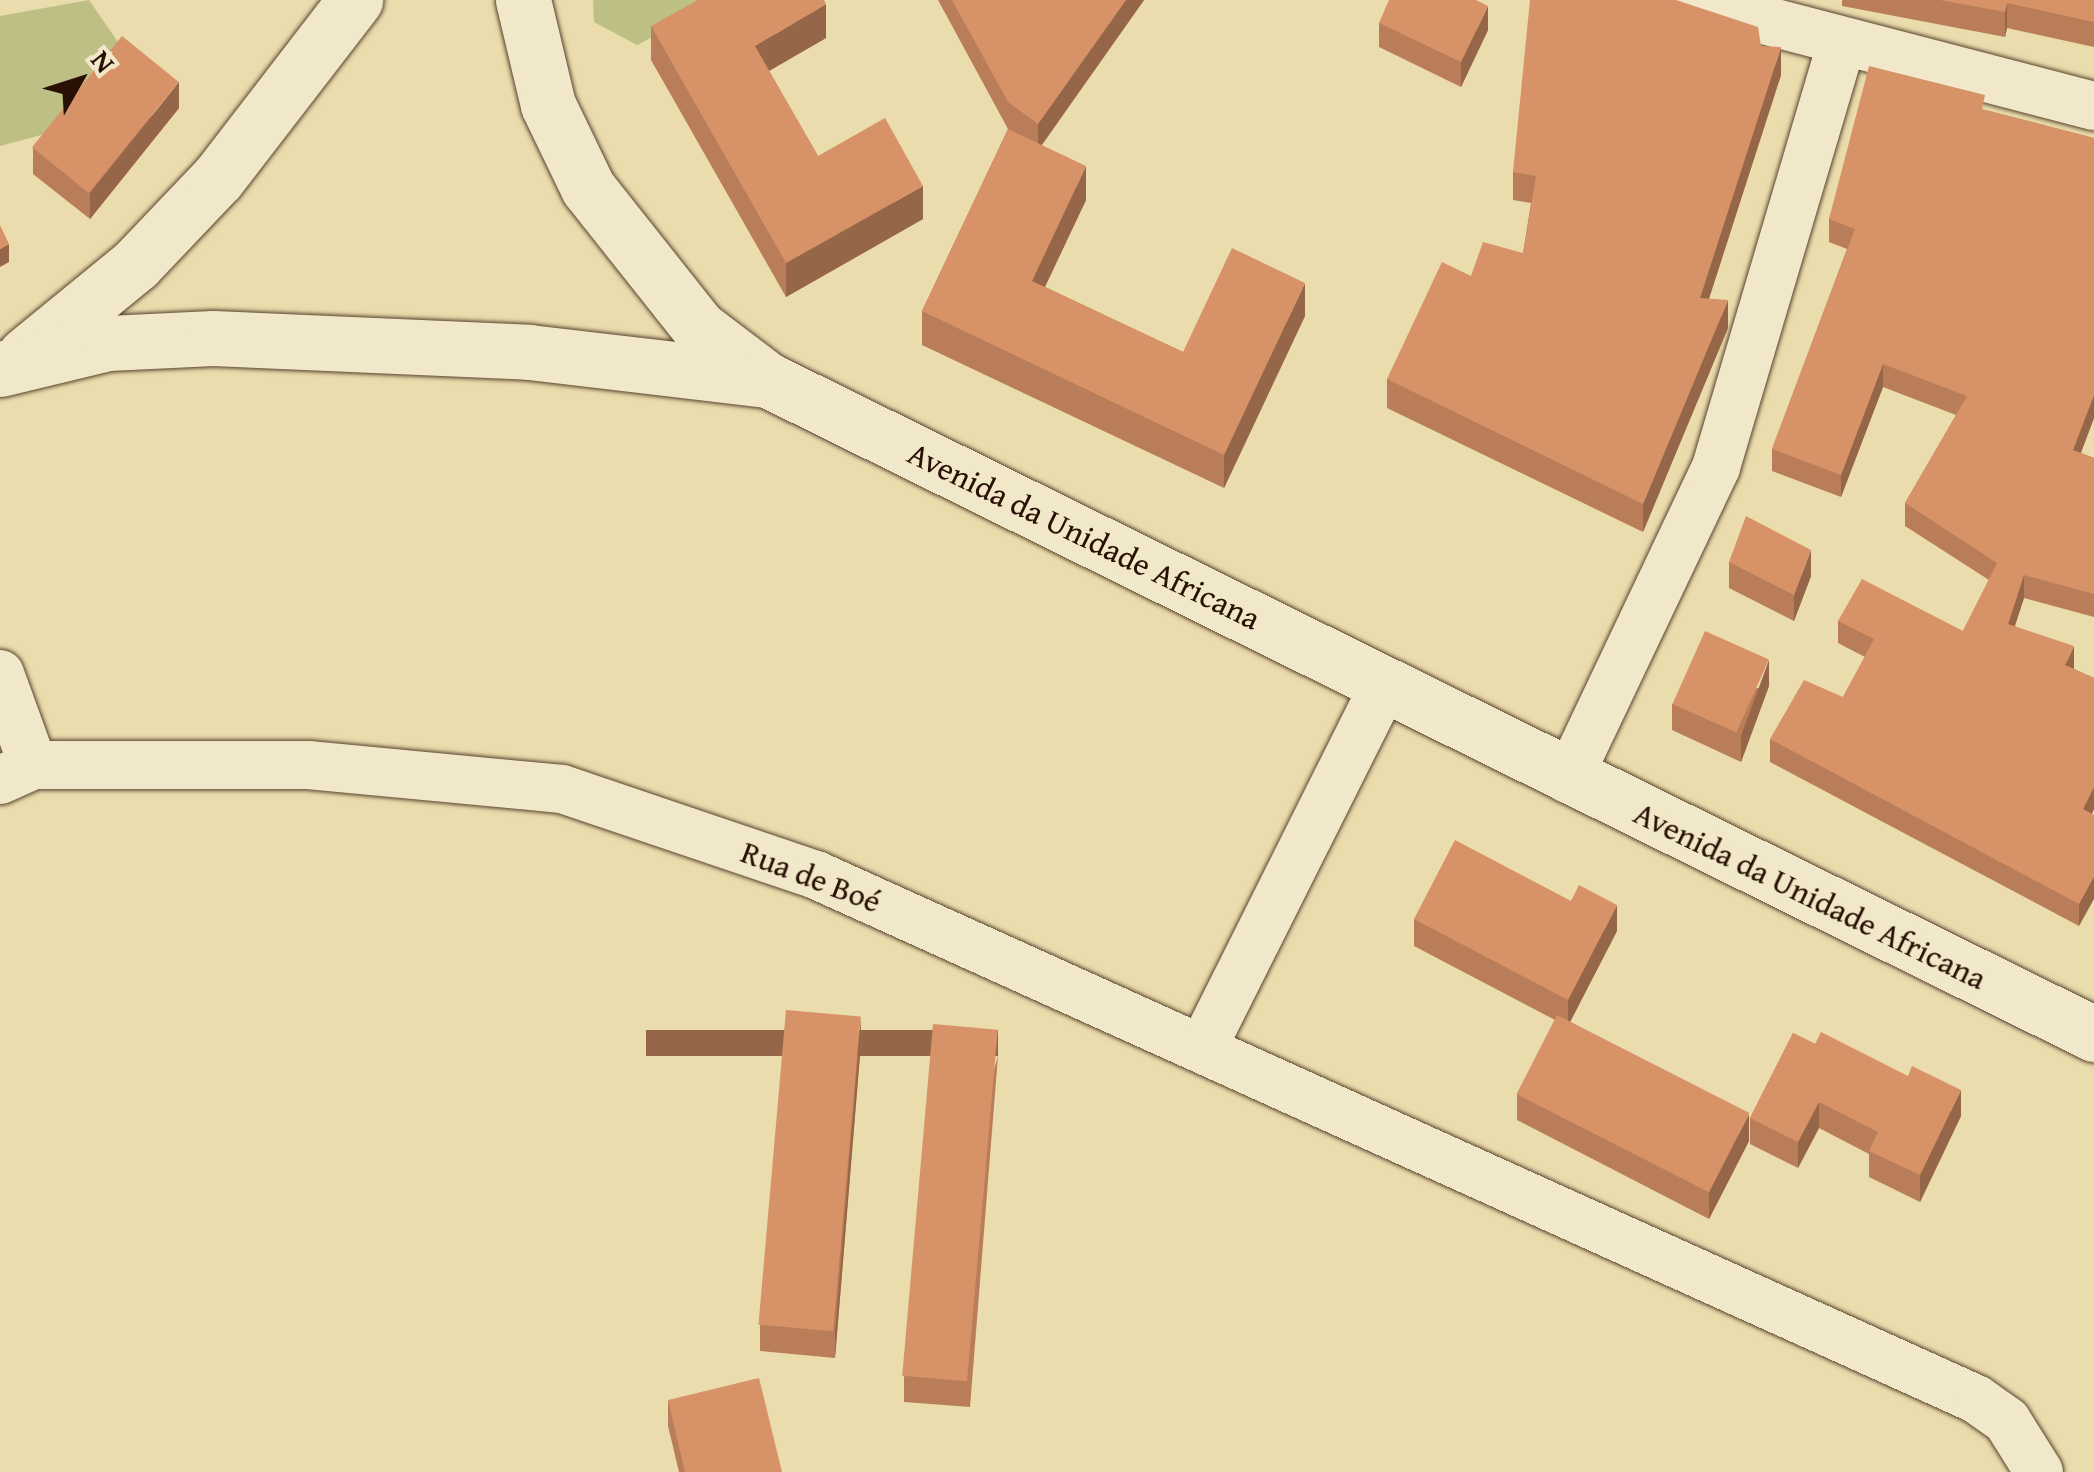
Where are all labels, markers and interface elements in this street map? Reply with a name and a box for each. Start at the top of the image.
north arrow [30,30,130,130]
text: N [82,41,126,81]
street label: Avenida da Unidade Africana [902,434,1266,638]
street label: Avenida da Unidade Africana [1628,794,1992,998]
street label: Rua de Boé [736,833,886,921]

